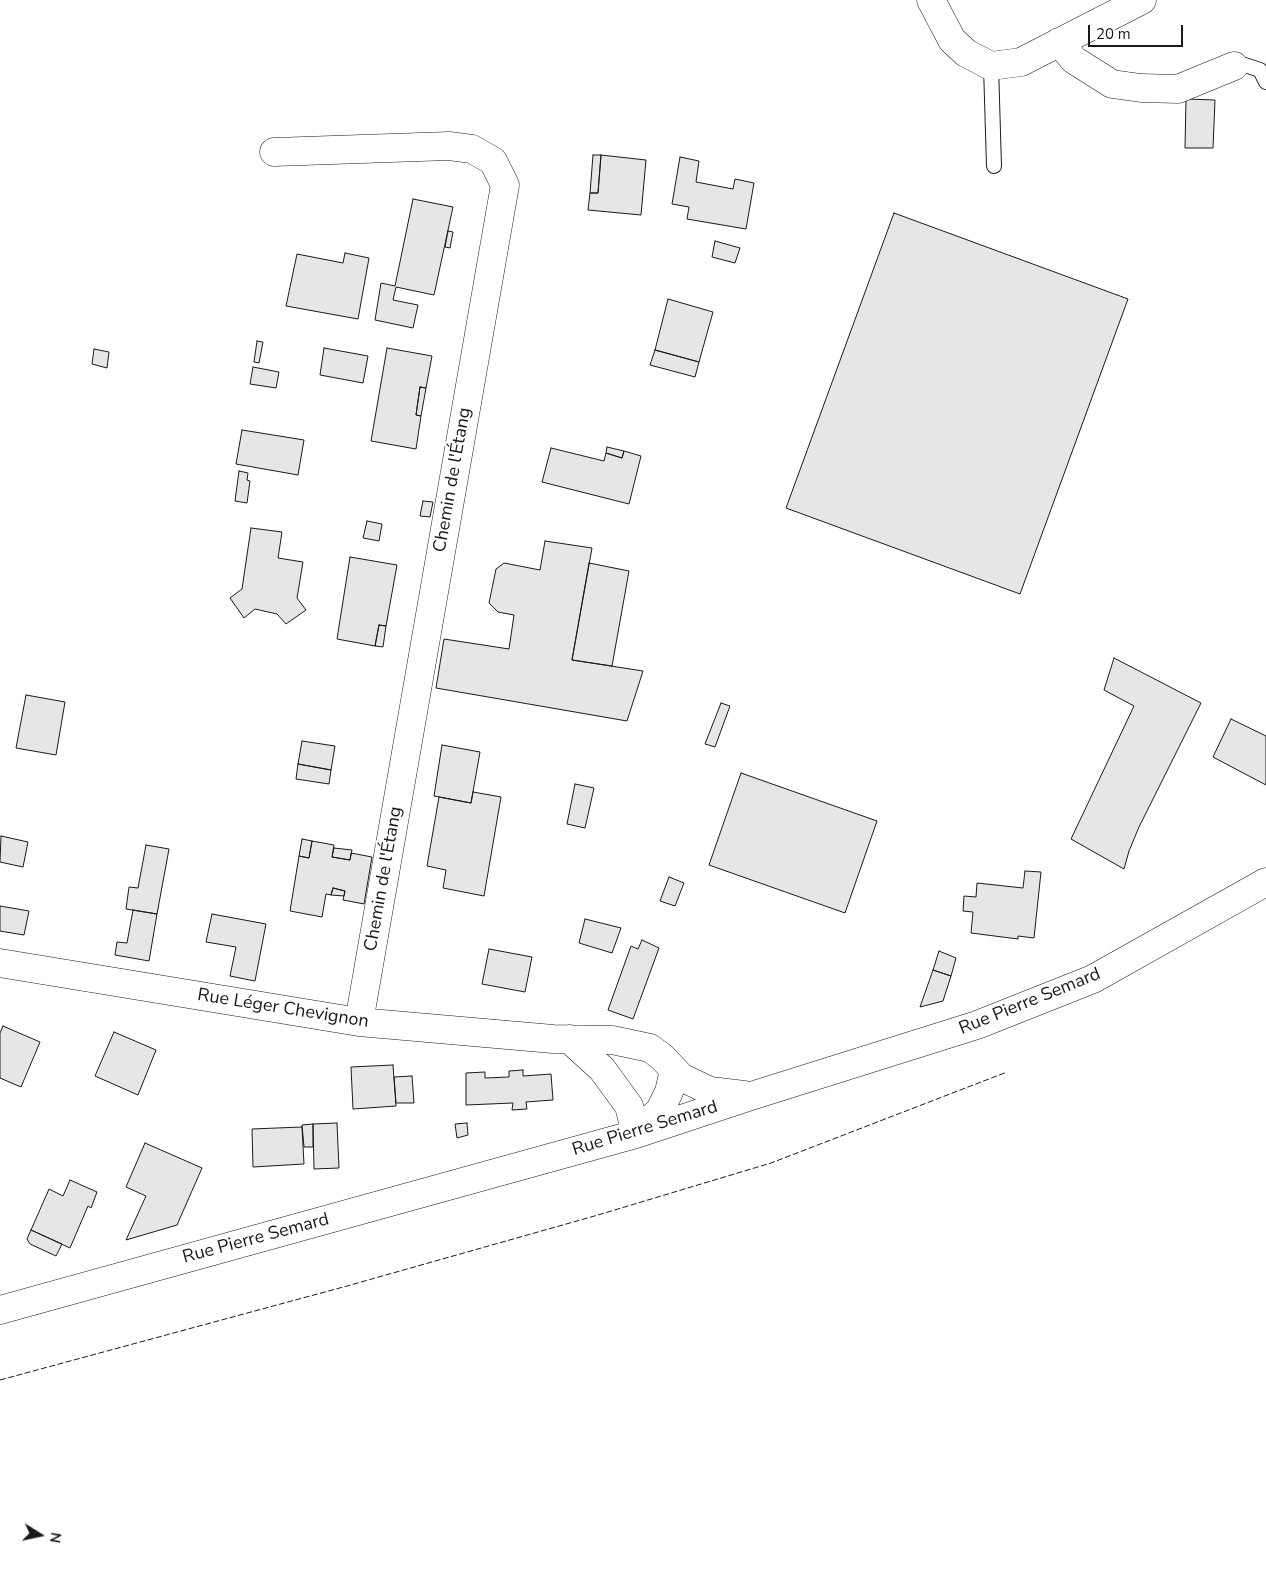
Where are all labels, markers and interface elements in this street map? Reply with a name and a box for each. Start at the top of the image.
scale bar [1091,15,1186,47]
text: 20 m [1096,24,1131,44]
street label: Chemin de l'Étang [430,406,476,554]
street label: Chemin de l'Étang [361,805,407,953]
street label: Rue Pierre Semard [956,964,1104,1040]
street label: Rue Léger Chevignon [196,985,370,1033]
street label: Rue Pierre Semard [570,1097,720,1161]
street label: Rue Pierre Semard [180,1209,332,1269]
north arrow [15,1510,65,1560]
text: N [45,1531,66,1544]

